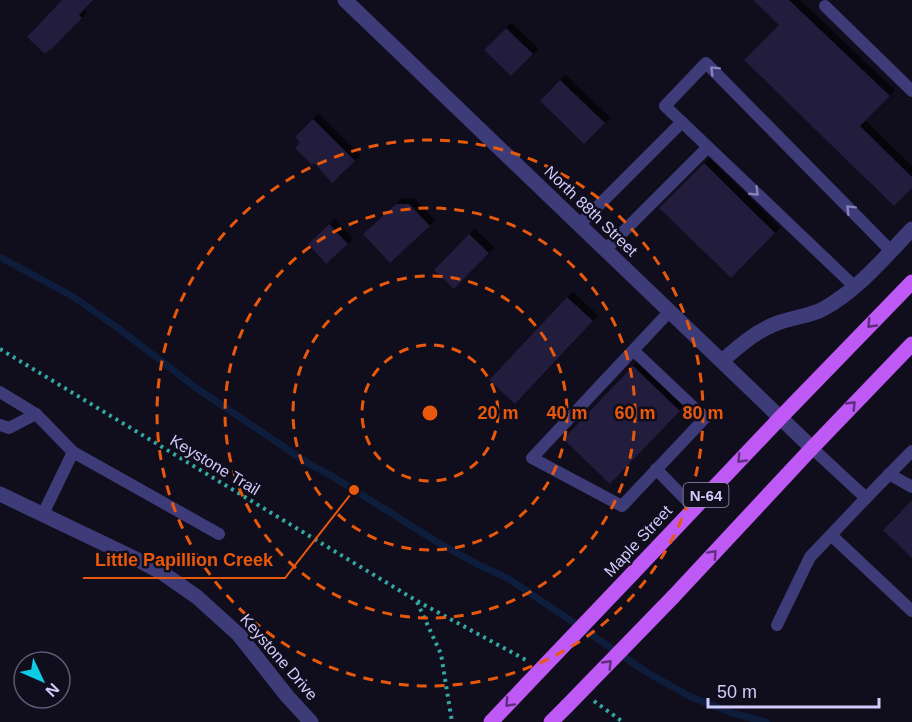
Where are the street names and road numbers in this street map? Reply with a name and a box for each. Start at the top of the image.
street label: North 88th Street [541,163,641,260]
street label: Keystone Trail [167,432,263,498]
road number: N-64 [684,483,728,507]
street label: Maple Street [601,502,676,580]
street label: Keystone Drive [237,610,321,704]

